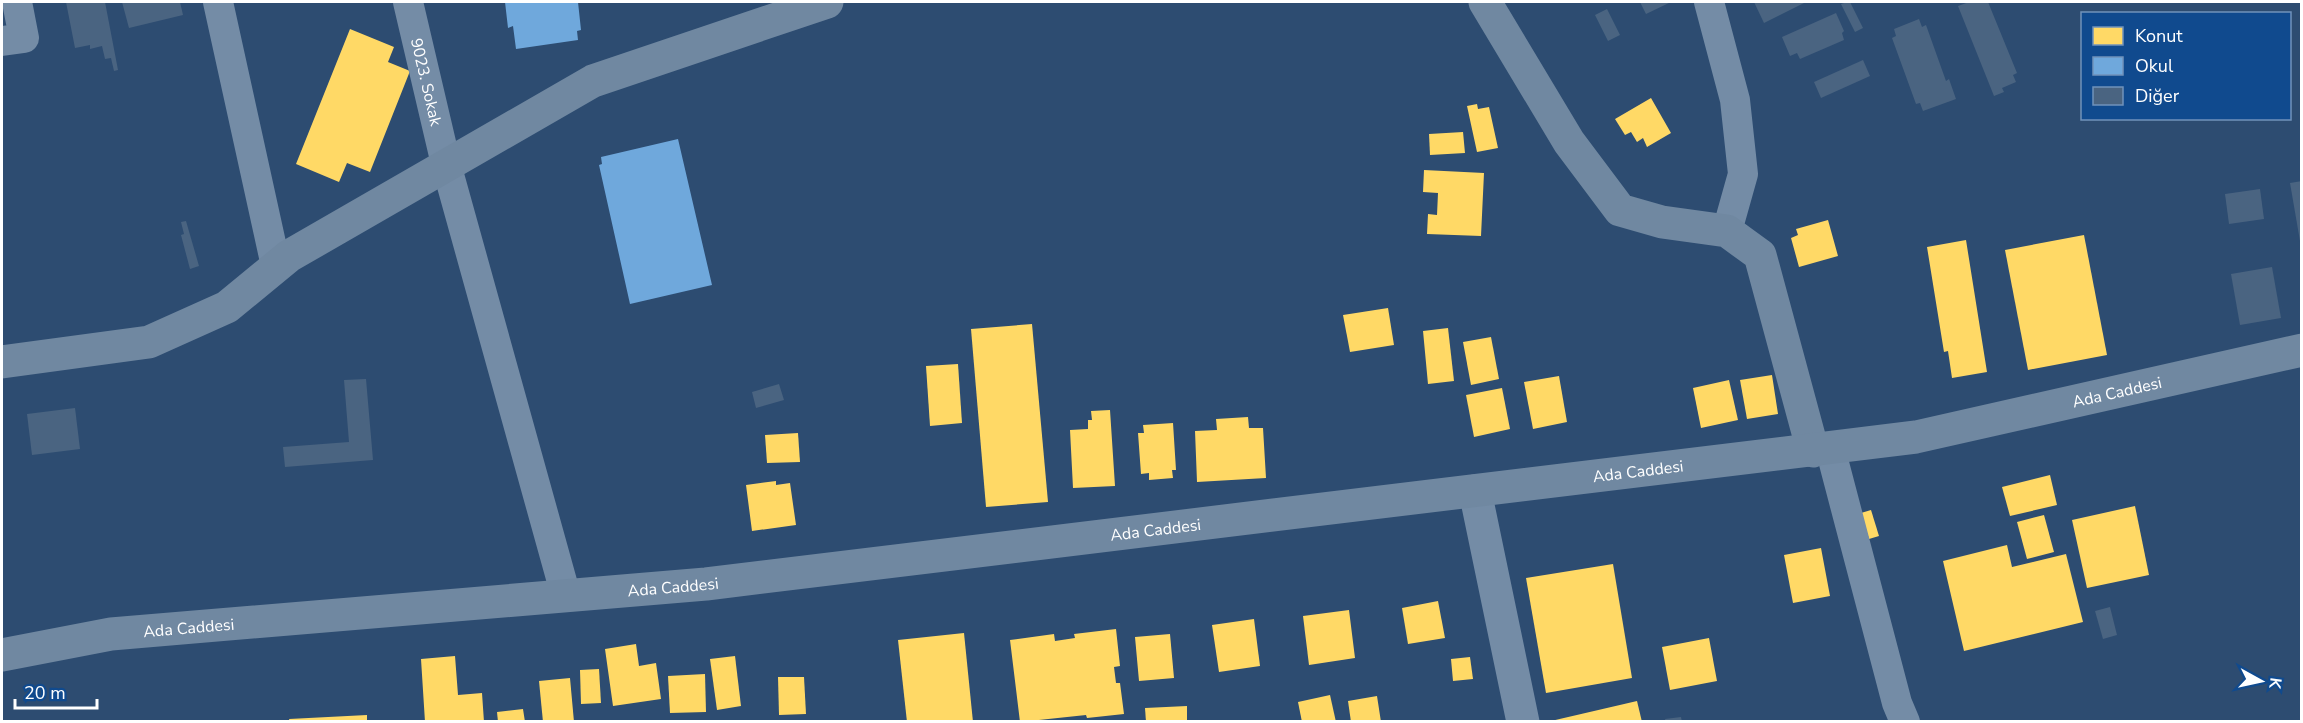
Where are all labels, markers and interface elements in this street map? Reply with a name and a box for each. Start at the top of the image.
legend [2081,12,2291,120]
text: Konut [2135,24,2183,48]
street label: 9023. Sokak [405,36,447,129]
text: Okul [2135,54,2174,78]
text: Diğer [2135,84,2180,108]
street label: Ada Caddesi [2070,372,2164,413]
street label: Ada Caddesi [1592,455,1685,488]
street label: Ada Caddesi [1109,514,1202,547]
street label: Ada Caddesi [627,573,720,603]
street label: Ada Caddesi [142,614,235,643]
north arrow [2231,651,2291,711]
scale bar [15,672,98,710]
text: K [2263,676,2286,691]
text: 20 m [24,681,66,705]

